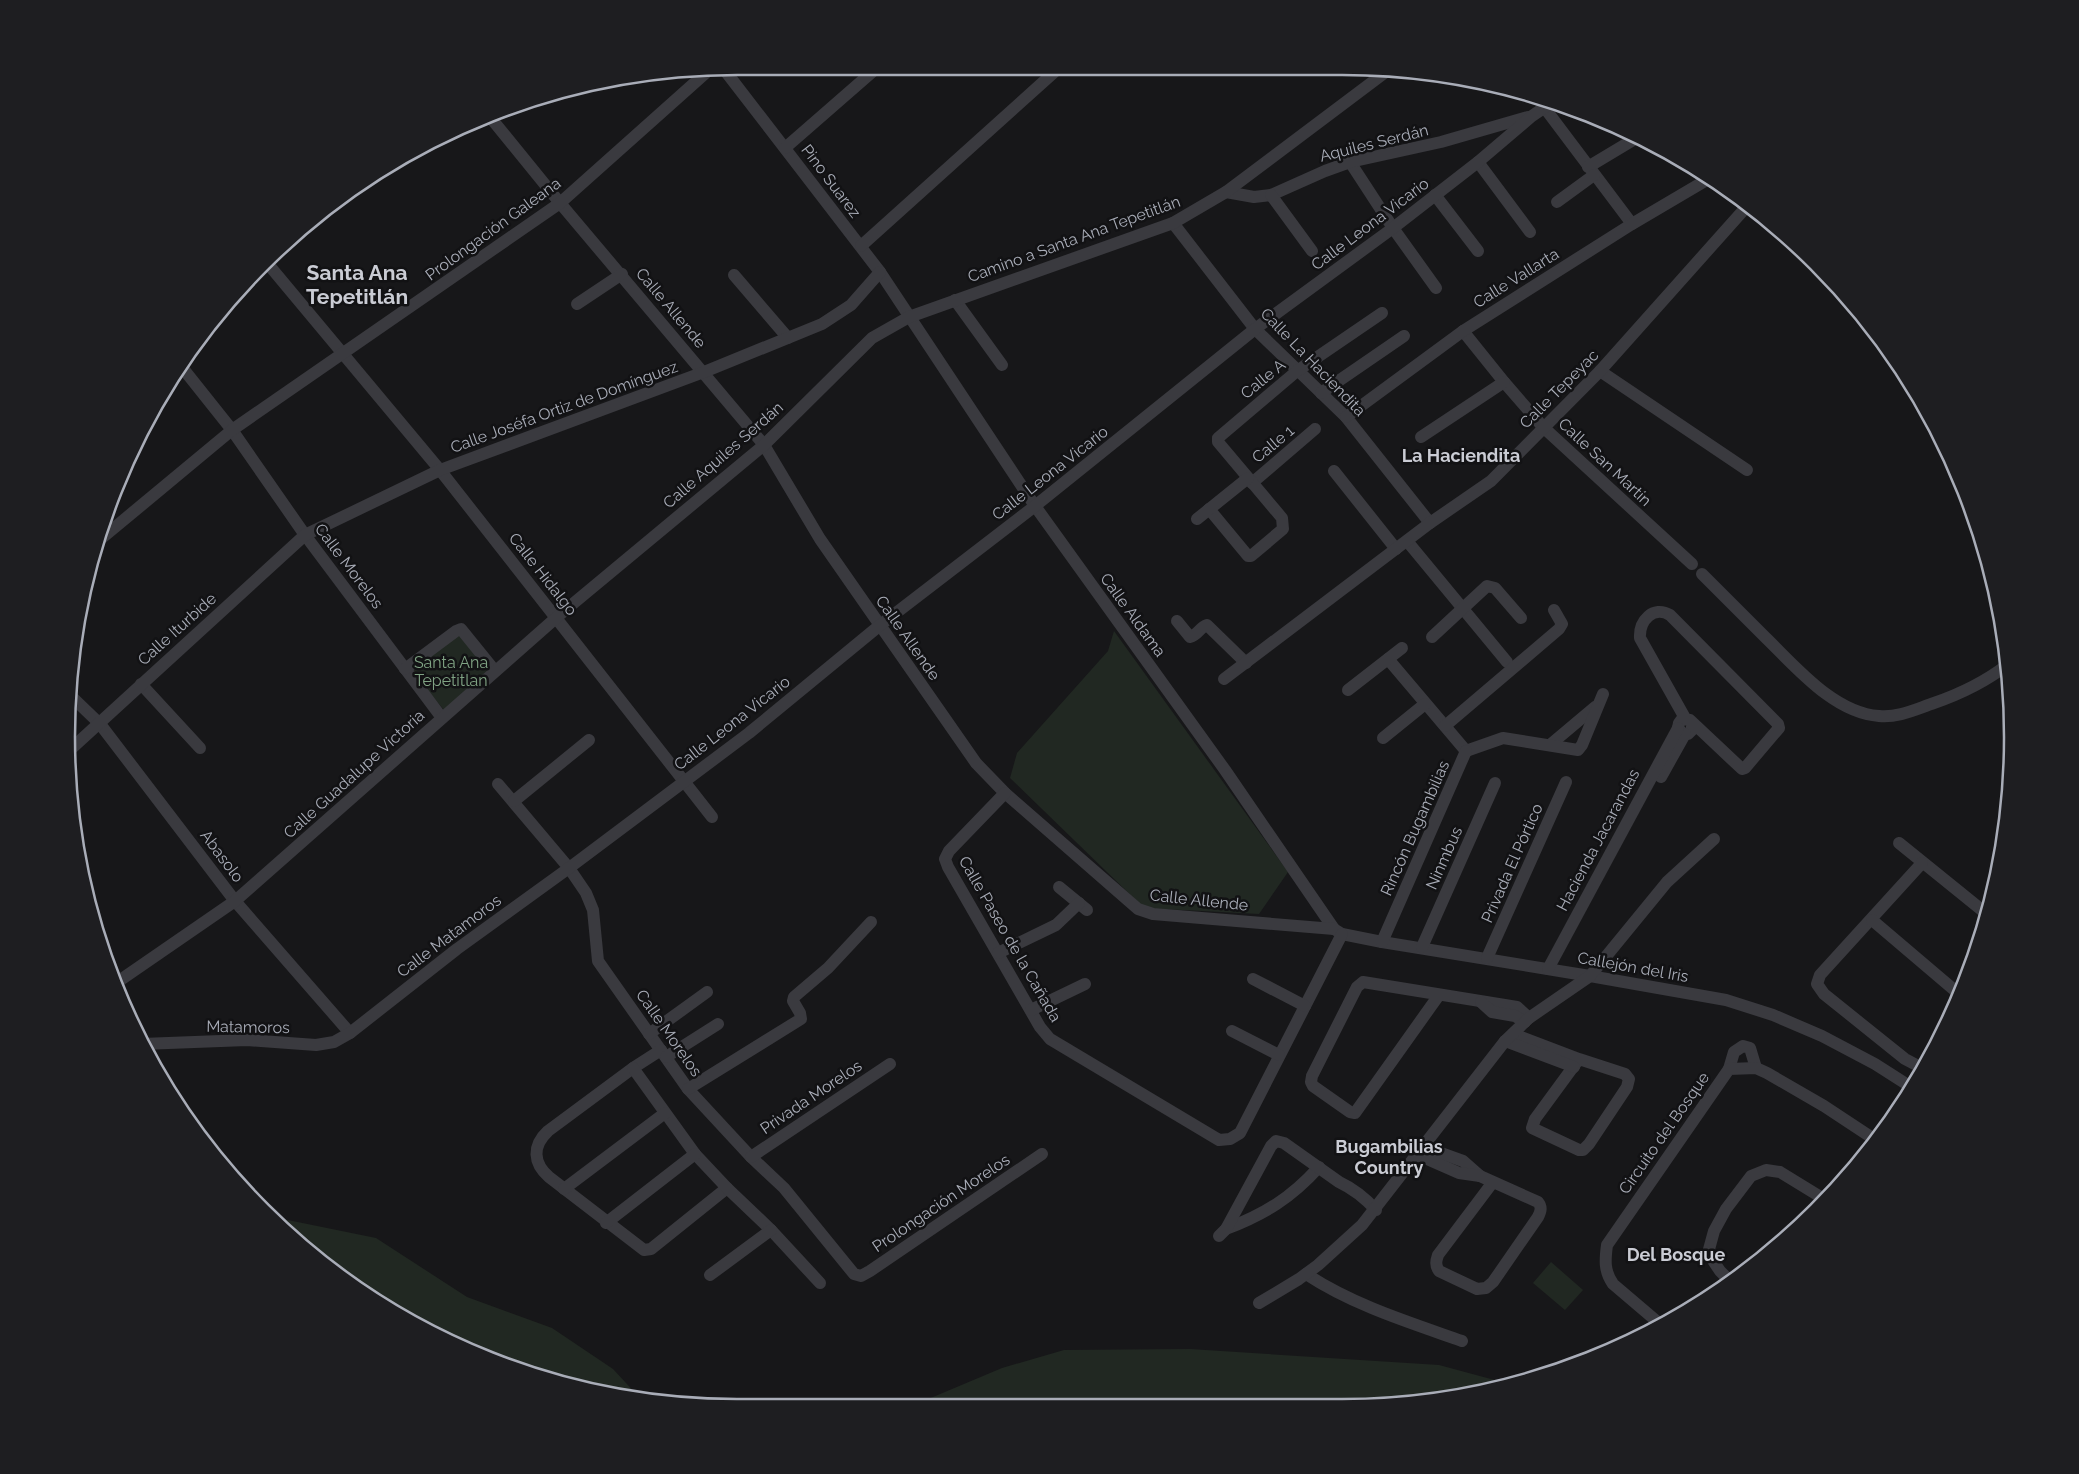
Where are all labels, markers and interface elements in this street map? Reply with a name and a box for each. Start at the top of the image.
street label: Aquiles Serdán [1318,120,1430,166]
street label: Pino Suarez [797,141,865,221]
street label: Prolongación Galeana [422,174,564,284]
street label: Calle Leona Vicario [1308,174,1432,274]
street label: Camino a Santa Ana Tepetitlán [965,192,1183,286]
street label: Calle Vallarta [1470,244,1562,312]
district label: Santa Ana Tepetitlán [306,260,408,309]
street label: Calle Allende [632,264,710,352]
street label: Calle La Haciendita [1257,304,1369,420]
street label: Calle Tepeyac [1516,345,1603,432]
street label: Calle A [1237,355,1289,403]
street label: Calle Joséfa Ortiz de Domínguez [448,357,680,457]
street label: Calle Aquiles Serdán [659,398,787,512]
street label: Calle San Martín [1555,414,1655,510]
street label: Calle 1 [1248,421,1298,467]
street label: Calle Leona Vicario [988,422,1112,524]
district label: La Haciendita [1402,445,1520,466]
street label: Calle Morelos [311,520,387,613]
street label: Calle Hidalgo [505,529,581,619]
street label: Calle Aldama [1096,570,1170,660]
street label: Calle Iturbide [134,589,220,669]
street label: Calle Allende [872,592,944,684]
park label: Santa Ana Tepetitlan [414,653,488,690]
street label: Calle Leona Vicario [670,672,794,774]
street label: Calle Guadalupe Victoria [280,706,428,842]
street label: Rincón Bugambilias [1377,757,1453,899]
street label: Hacienda Jacarandas [1553,766,1644,914]
street label: Privada El Pórtico [1477,800,1547,926]
street label: Ninmbus [1422,823,1466,892]
street label: Abasolo [196,826,248,886]
street label: Calle Paseo de la Cañada [955,853,1065,1025]
street label: Calle Allende [1149,885,1249,915]
street label: Calle Matamoros [393,891,505,981]
street label: Callejón del Iris [1576,948,1690,986]
street label: Calle Morelos [632,986,706,1080]
street label: Matamoros [206,1017,290,1037]
street label: Privada Morelos [757,1056,866,1138]
street label: Circuito del Bosque [1615,1068,1713,1198]
district label: Bugambilias Country [1335,1136,1443,1178]
street label: Prolongación Morelos [869,1150,1014,1256]
district label: Del Bosque [1627,1244,1725,1265]

